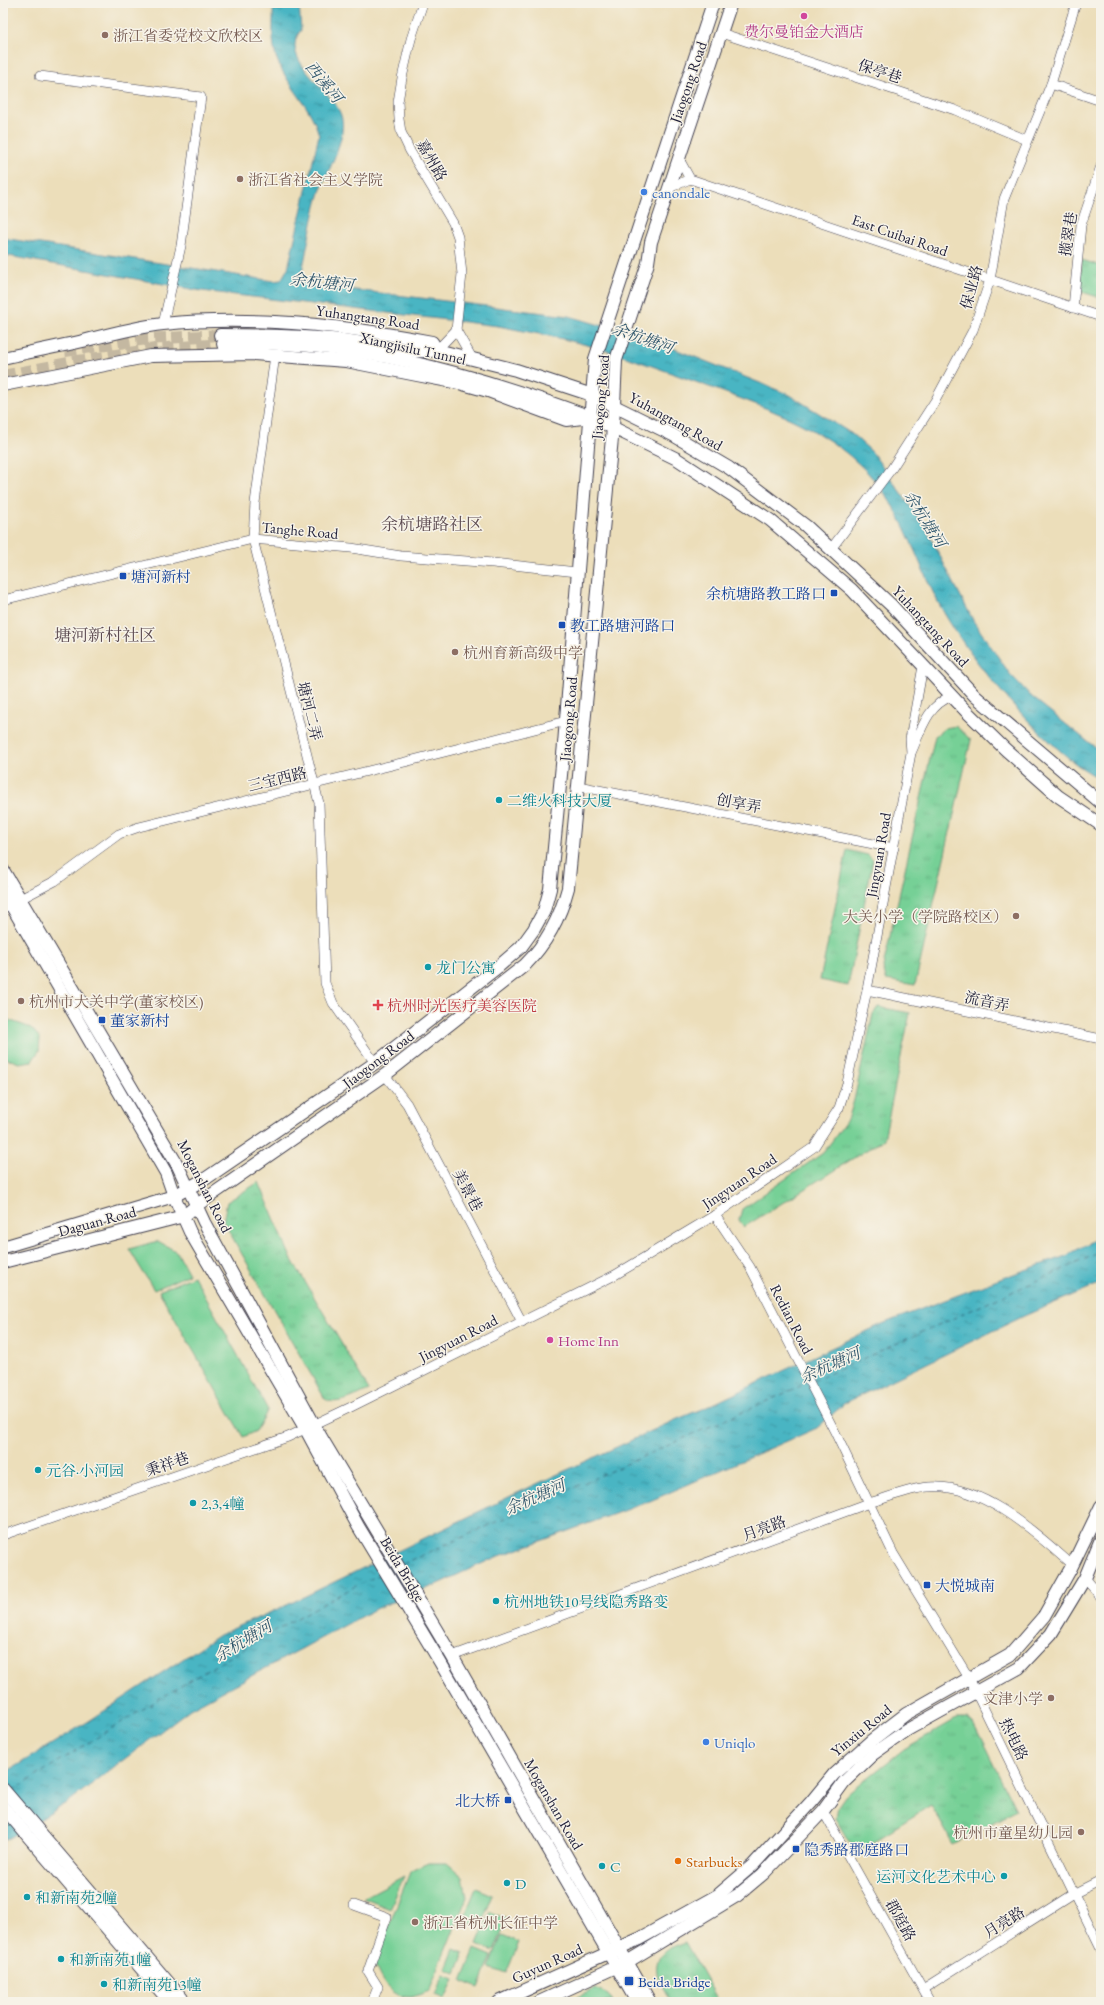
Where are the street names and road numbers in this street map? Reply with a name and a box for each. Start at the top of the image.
street label: Jiaogong Road [665,38,711,127]
street label: 保亭巷 [856,55,904,87]
street label: 嘉州路 [413,136,451,184]
street label: East Cuibai Road [849,210,951,260]
street label: 揽翠巷 [1055,210,1081,258]
street label: 保业路 [956,263,986,311]
street label: Yuhangtang Road [315,300,421,334]
street label: Xiangjisilu Tunnel [357,327,468,369]
street label: Jiaogong Road [587,353,613,442]
street label: Yuhangtang Road [626,387,727,455]
street label: Tanghe Road [261,517,340,543]
street label: Yuhangtang Road [888,581,974,671]
street label: Jiaogong Road [555,675,581,764]
street label: 塘河二弄 [294,680,326,742]
street label: 三宝西路 [246,763,308,795]
street label: 创享弄 [715,789,763,817]
street label: Jingyuan Road [861,811,895,901]
street label: 流音弄 [963,987,1011,1015]
street label: Jiaogong Road [337,1026,418,1093]
street label: Moganshan Road [173,1136,237,1236]
street label: Jingyuan Road [696,1149,780,1214]
street label: 美景巷 [449,1166,487,1214]
street label: Daguan Road [56,1201,139,1241]
street label: Redian Road [766,1281,818,1358]
street label: Jingyuan Road [414,1310,501,1367]
street label: 秉祥巷 [143,1448,191,1480]
street label: 月亮路 [740,1511,788,1545]
street label: Beida Bridge [376,1533,430,1605]
street label: Yinxiu Road [827,1699,896,1760]
street label: 热电路 [996,1715,1032,1763]
street label: Moganshan Road [520,1755,588,1853]
street label: 郡庭路 [882,1896,920,1944]
street label: 月亮路 [980,1902,1028,1942]
street label: Guyun Road [509,1939,586,1987]

